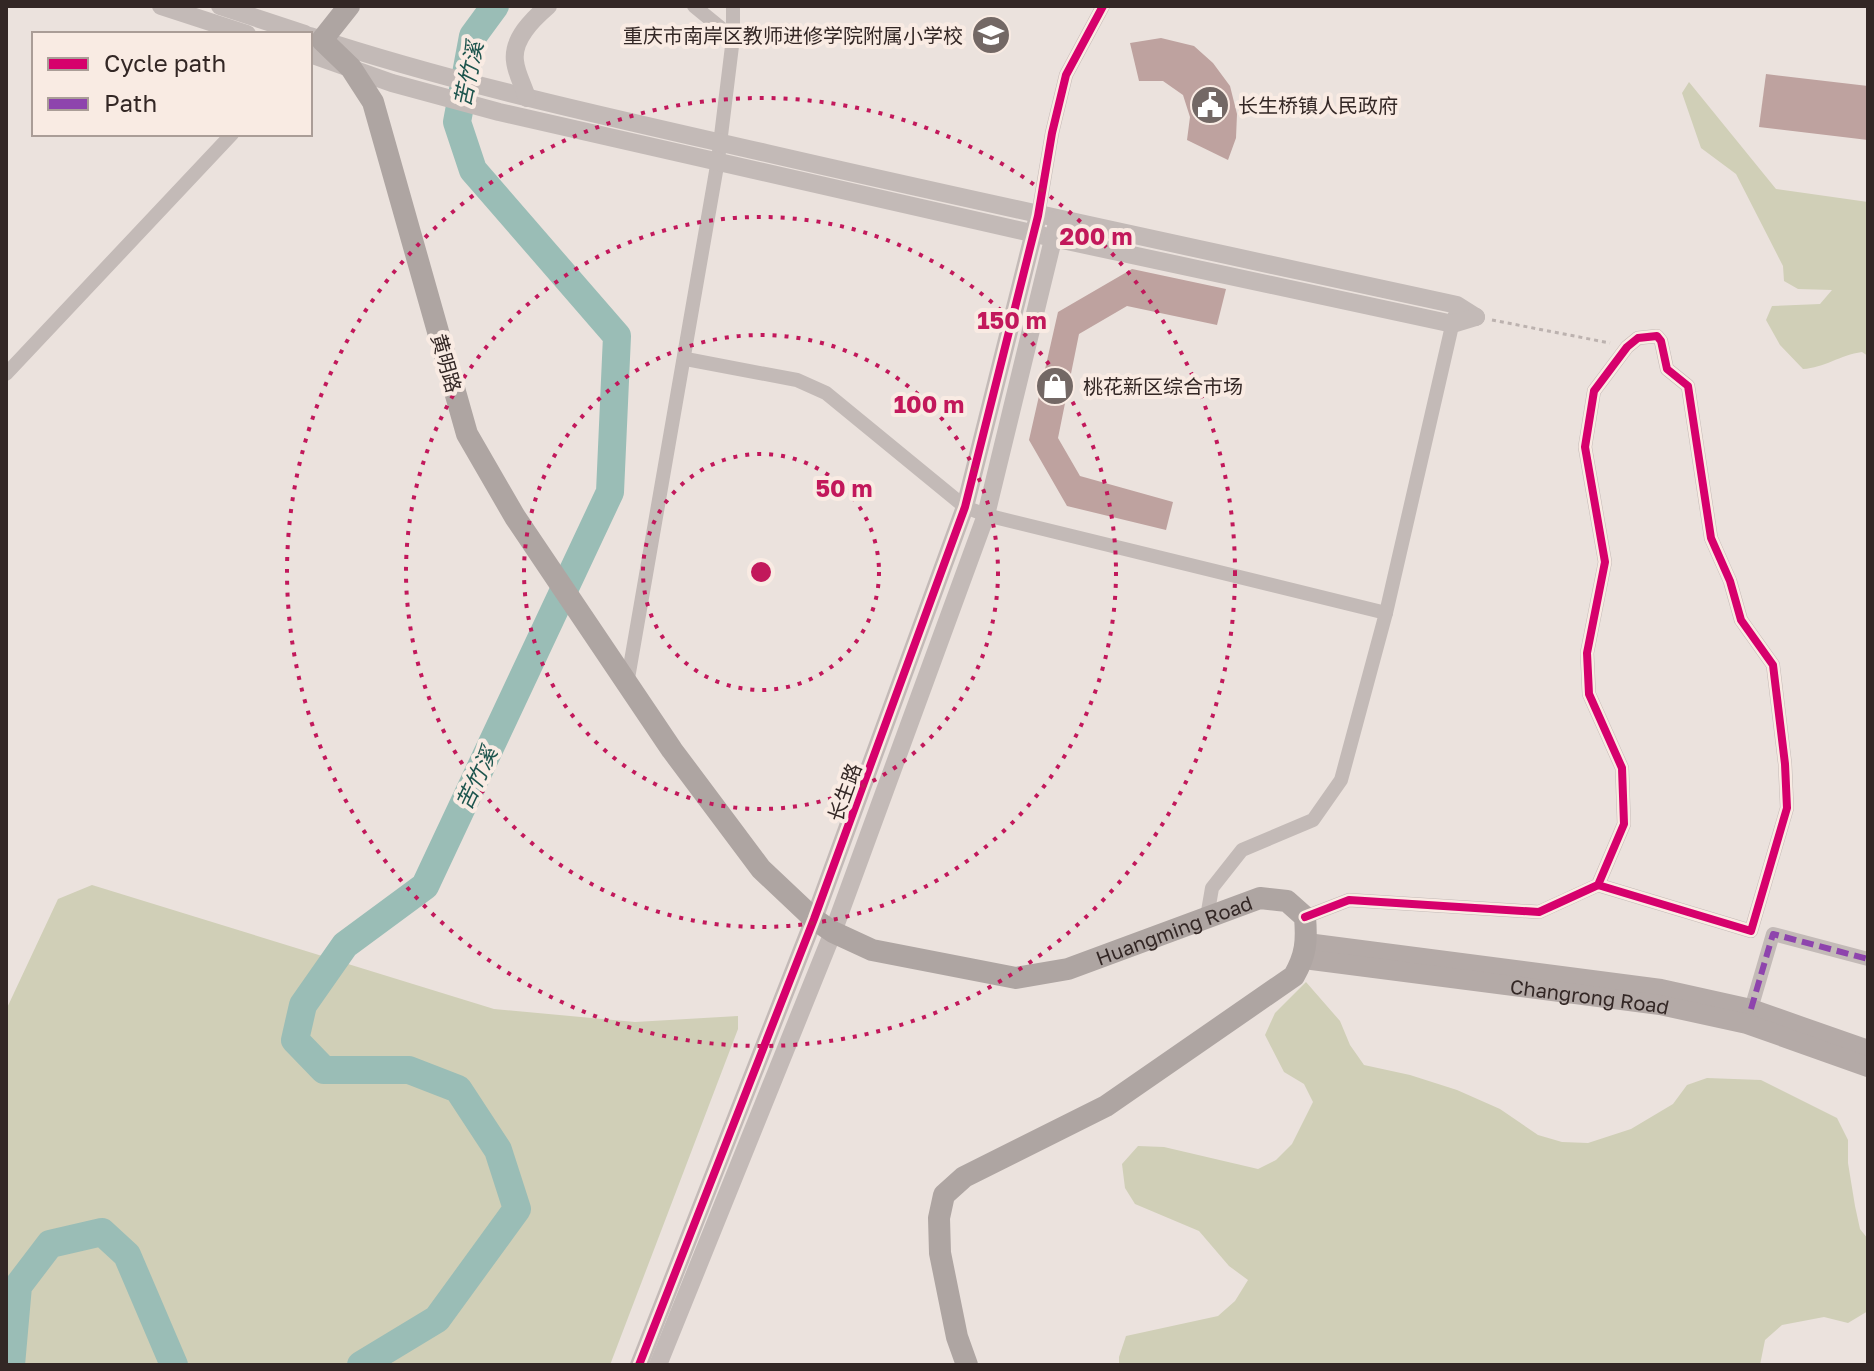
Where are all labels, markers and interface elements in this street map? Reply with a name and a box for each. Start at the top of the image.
school or university icon: 重庆市南岸区教师进修学院附属小学校 [970,14,1012,56]
place label: 重庆市南岸区教师进修学院附属小学校 [623,23,963,47]
legend [32,32,312,136]
water label: 苦竹溪 [448,37,488,109]
text: Cycle path [104,48,226,77]
public building icon: 长生桥镇人民政府 [1189,84,1231,126]
text: Path [104,88,157,117]
place label: 长生桥镇人民政府 [1238,93,1398,117]
text: 200 m [1060,221,1132,250]
text: 150 m [977,305,1047,334]
street label: 黄明路 [427,331,467,395]
shop icon: 桃花新区综合市场 [1034,365,1076,407]
place label: 桃花新区综合市场 [1083,374,1243,398]
text: 100 m [894,389,964,418]
text: 50 m [815,473,873,502]
centre of rings [747,558,775,586]
water label: 苦竹溪 [450,741,503,814]
street label: 长生路 [822,760,866,824]
street label: Huangming Road [1092,890,1255,970]
street label: Changrong Road [1509,974,1671,1019]

